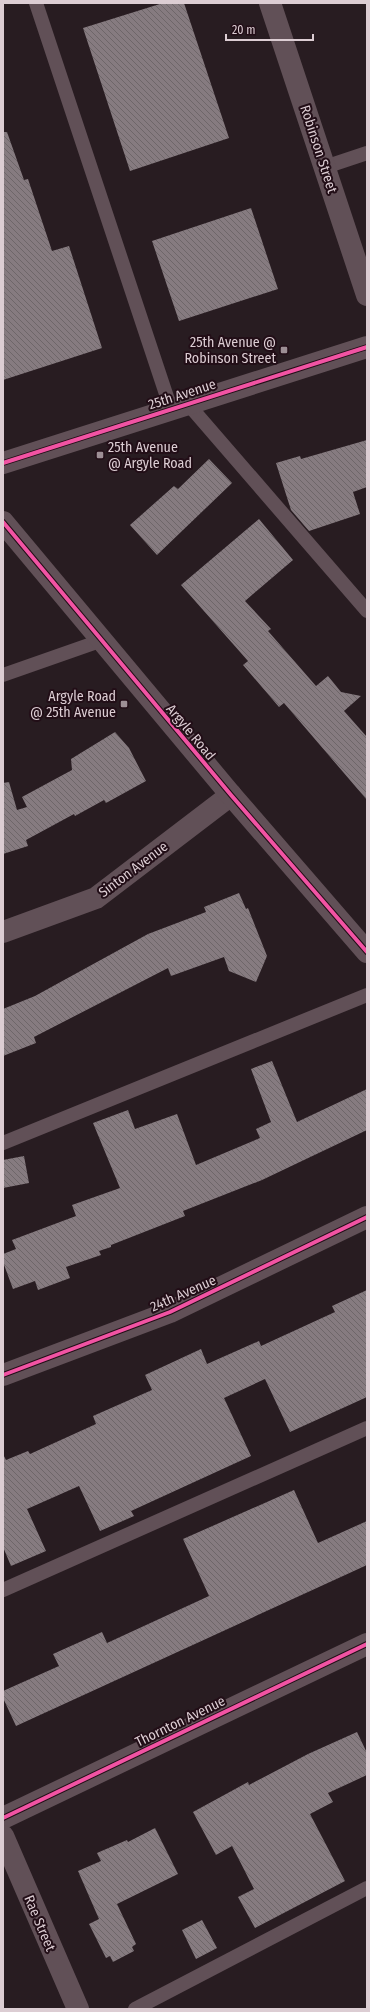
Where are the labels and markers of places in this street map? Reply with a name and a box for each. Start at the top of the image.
place label: 25th Avenue @ Robinson Street [184,334,276,367]
marker: 25th Avenue @ Robinson Street [279,345,289,355]
place label: 25th Avenue @ Argyle Road [108,439,192,472]
marker: 25th Avenue @ Argyle Road [95,450,105,460]
place label: Argyle Road @ 25th Avenue [30,688,116,721]
marker: Argyle Road @ 25th Avenue [119,699,129,709]

